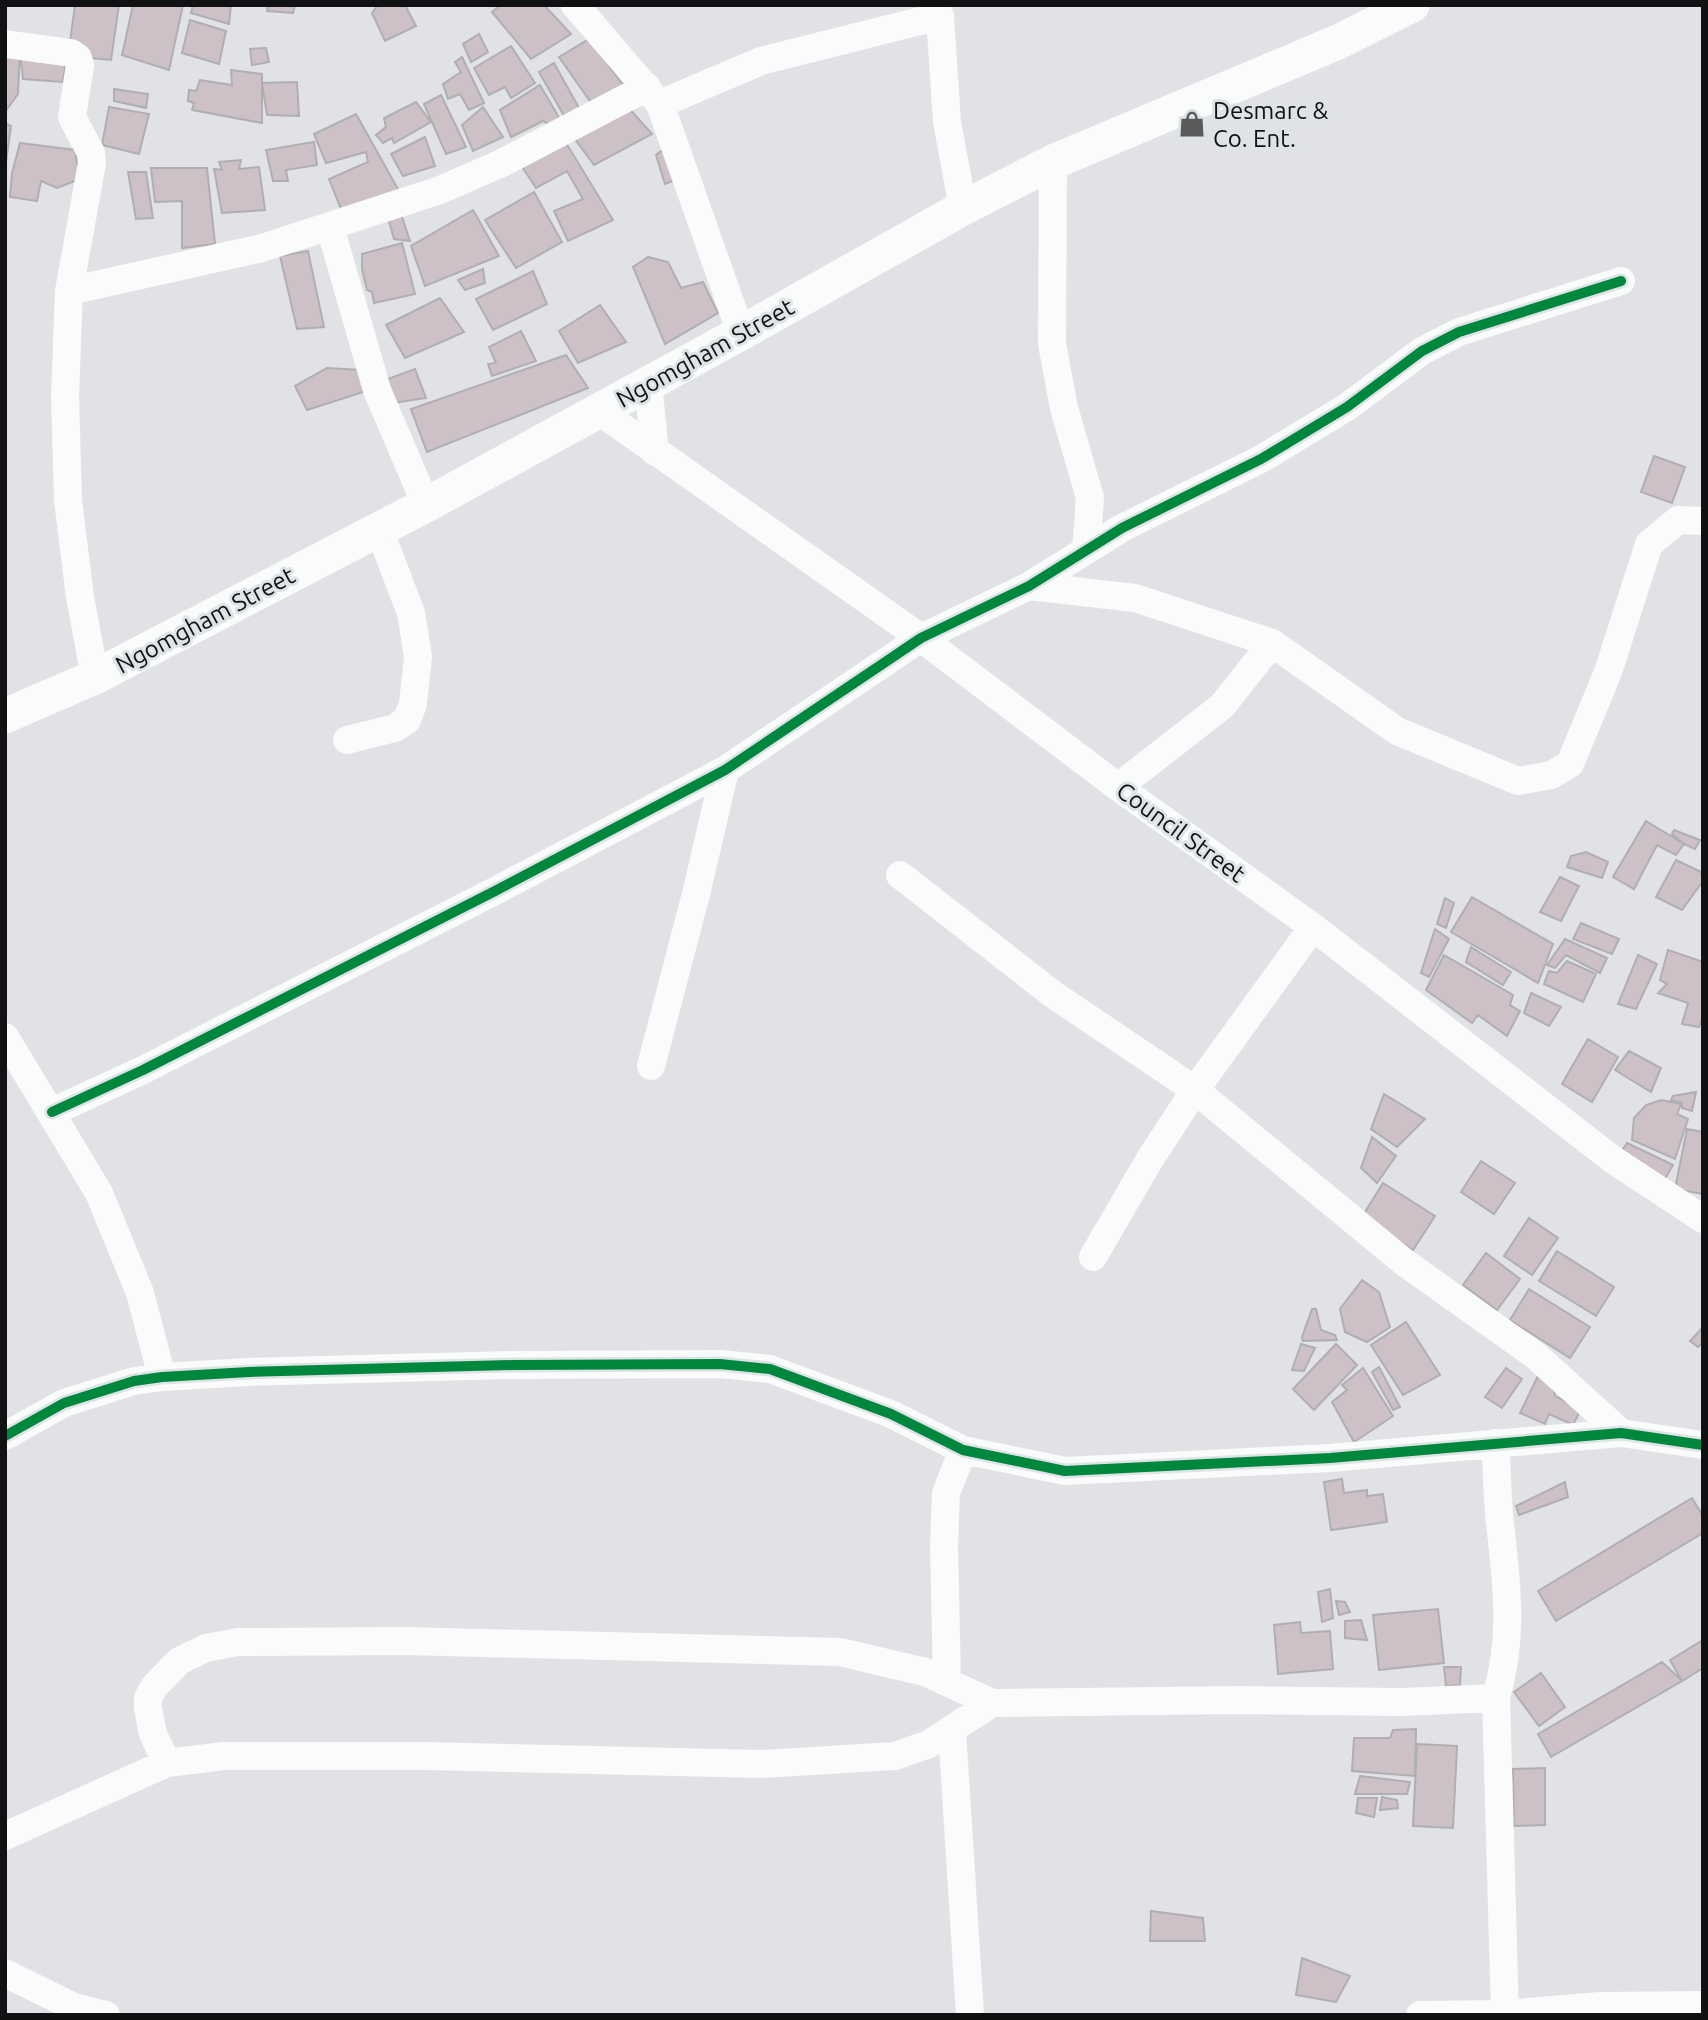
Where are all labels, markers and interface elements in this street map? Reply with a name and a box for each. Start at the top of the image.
place label: Desmarc & Co. Ent. [1213,97,1328,152]
shop icon: Desmarc & Co. Ent. [1177,109,1207,139]
street label: Ngomgham Street [612,293,799,413]
street label: Ngomgham Street [111,561,300,679]
street label: Council Street [1112,776,1251,888]

